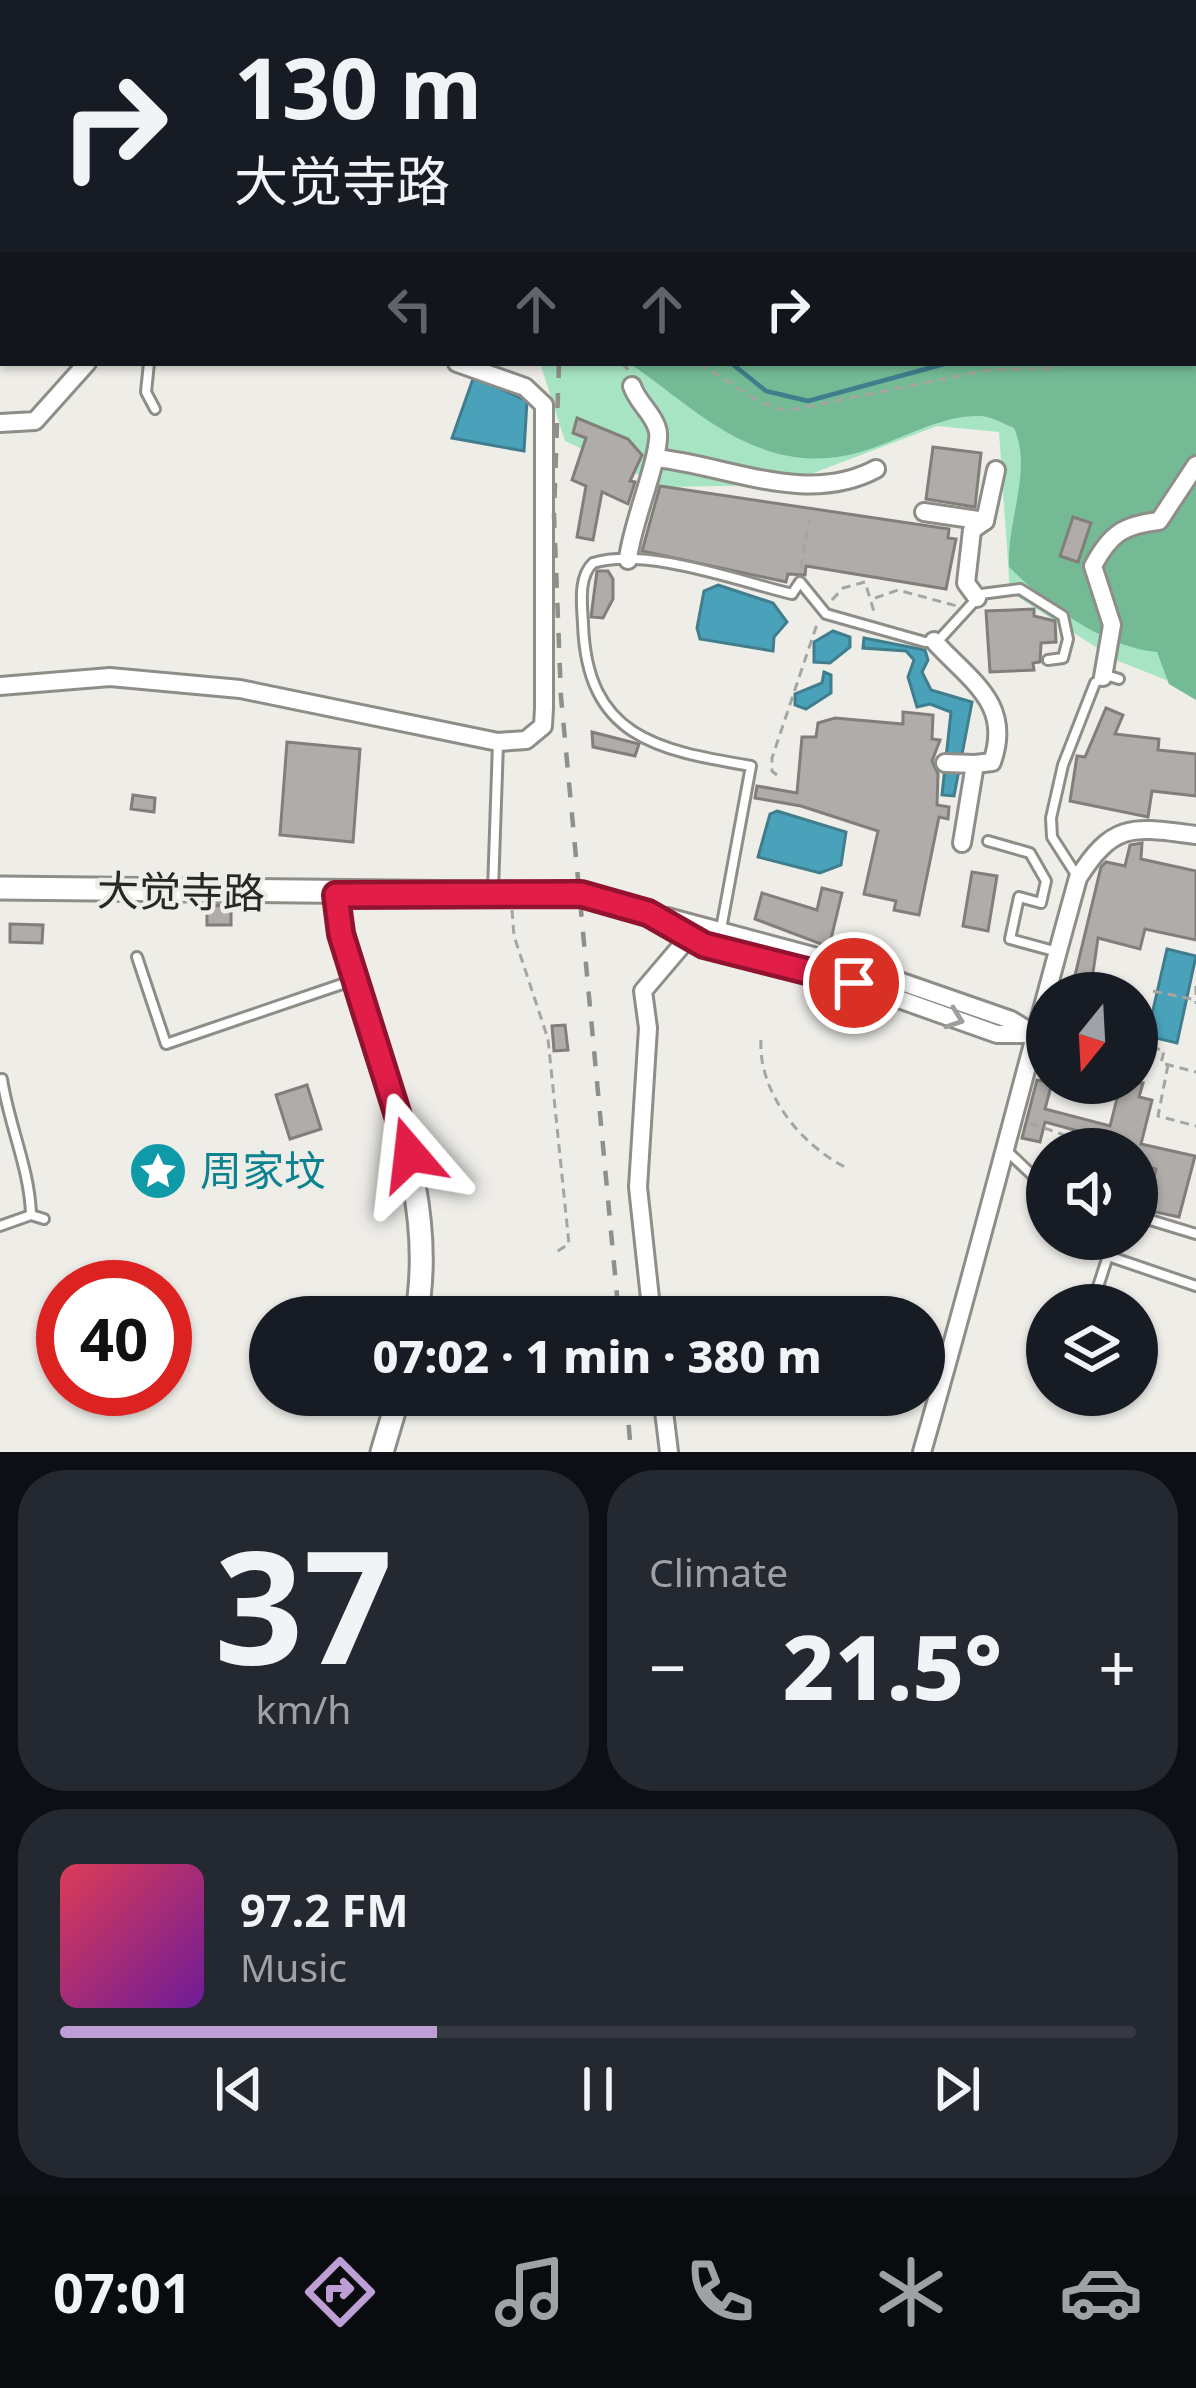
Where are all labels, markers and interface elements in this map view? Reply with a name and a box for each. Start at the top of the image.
text: 130 m [234,29,482,144]
icon: right [36,48,192,204]
text: 大觉寺路 [234,143,450,217]
icon: left [377,276,443,342]
icon: ahead [503,276,569,342]
icon: ahead [629,276,695,342]
icon: right [755,276,821,342]
street label: 大觉寺路 [97,861,266,920]
pin [803,932,905,1034]
icon: arrive [821,950,887,1016]
north arrow [1026,972,1158,1104]
map controls [1026,972,1158,1416]
one-way arrow [944,1004,965,1029]
position arrow [347,1091,473,1217]
button: sound [1026,1128,1158,1260]
place icon: 周家坟 [127,1140,189,1202]
place label: 周家坟 [200,1141,326,1198]
speed limit sign: 40 [36,1260,192,1416]
button: layers [1026,1284,1158,1416]
text: 07:02 · 1 min · 380 m [372,1325,822,1386]
text: 37 [214,1497,393,1710]
text: Climate [649,1545,788,1598]
text: 21.5° [783,1604,1002,1726]
text: − [649,1621,687,1711]
text: + [1098,1621,1136,1711]
text: km/h [256,1682,351,1735]
text: 97.2 FM [240,1879,409,1940]
text: Music [240,1940,347,1993]
icon: previous [206,2056,272,2122]
icon: pause [565,2056,631,2122]
icon: next [924,2056,990,2122]
icon: directions [298,2250,382,2334]
icon: music [488,2250,572,2334]
icon: phone [678,2250,762,2334]
icon: climate [869,2250,953,2334]
icon: car [1059,2250,1143,2334]
text: 07:01 [53,2255,192,2329]

